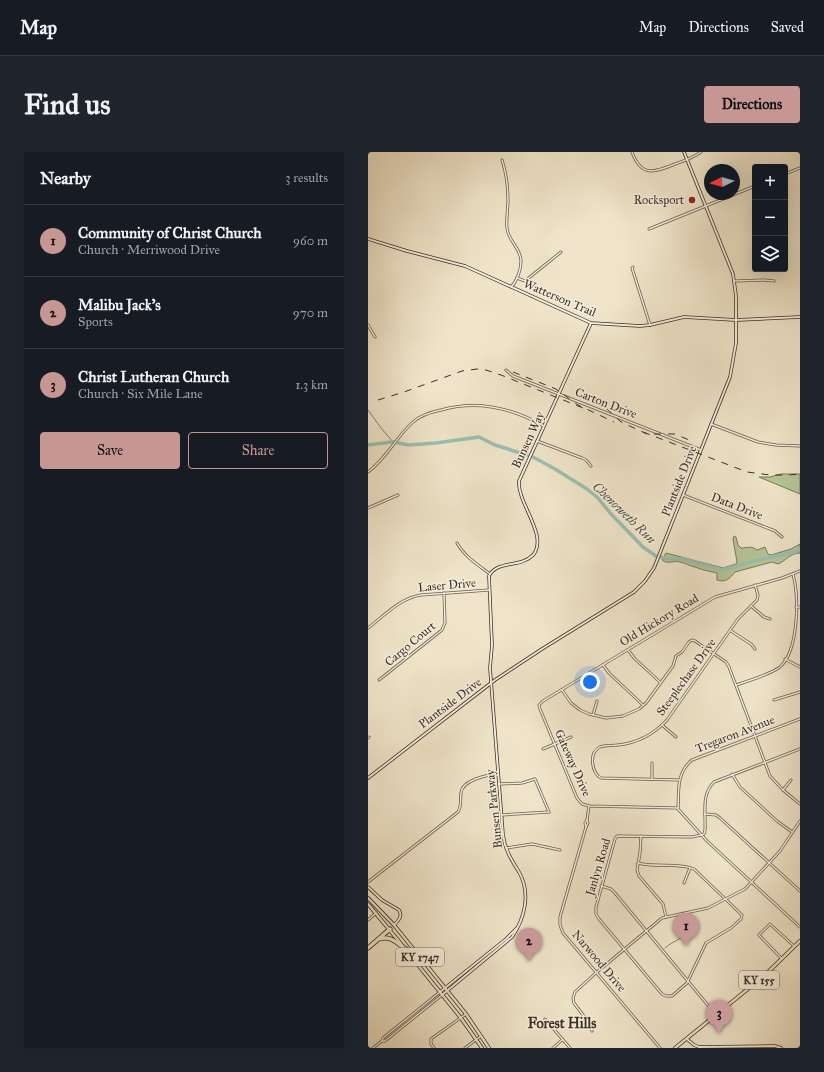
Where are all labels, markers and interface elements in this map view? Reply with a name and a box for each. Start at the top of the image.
text: Map [20,16,57,39]
text: Map [639,19,666,36]
text: Directions [688,19,749,36]
text: Saved [771,19,804,36]
button: Directions [704,86,800,123]
text: Find us [24,87,110,122]
north arrow [704,164,740,200]
map controls [752,164,788,272]
button: + [752,164,788,200]
text: Nearby [40,168,91,189]
text: 3 results [285,170,328,186]
place label: Rocksport [634,193,685,207]
marker: Rocksport [687,195,697,205]
button: − [752,200,788,236]
text: Community of Christ Church [78,224,262,242]
text: 1 [50,233,56,249]
text: 960 m [293,233,328,249]
button: layers [752,236,788,272]
text: Church · Merriwood Drive [78,242,220,258]
street label: Watterson Trail [522,276,599,320]
text: Malibu Jack's [78,296,161,314]
text: 2 [50,305,56,321]
text: 970 m [293,305,328,321]
text: Sports [78,314,113,330]
text: Christ Lutheran Church [78,368,229,386]
text: 3 [50,377,56,393]
text: 1.3 km [295,377,328,393]
street label: Carton Drive [573,385,639,421]
text: Church · Six Mile Lane [78,386,203,402]
street label: Bunsen Way [509,409,547,470]
button: Save [40,432,180,469]
button: Share [188,432,328,469]
street label: Plantside Drive [658,444,700,518]
water label: Chenoweth Run [589,479,659,547]
street label: Data Drive [709,490,765,522]
street label: Laser Drive [417,575,477,595]
street label: Old Hickory Road [617,591,701,649]
street label: Cargo Court [382,618,439,670]
street label: Steeplechase Drive [653,636,719,718]
your location [580,672,600,692]
street label: Plantside Drive [416,675,484,731]
street label: Tregaron Avenue [693,712,777,756]
street label: Gateway Drive [552,727,594,799]
street label: Bunsen Parkway [483,768,505,849]
street label: Janlyn Road [582,837,614,900]
pin: 1 [673,913,699,946]
street label: Narwood Drive [569,927,629,995]
pin: 2 [516,928,542,961]
road number: KY 1747 [396,948,444,966]
road number: KY 155 [739,971,779,989]
pin: 3 [706,1000,732,1033]
district label: Forest Hills [528,1015,596,1032]

